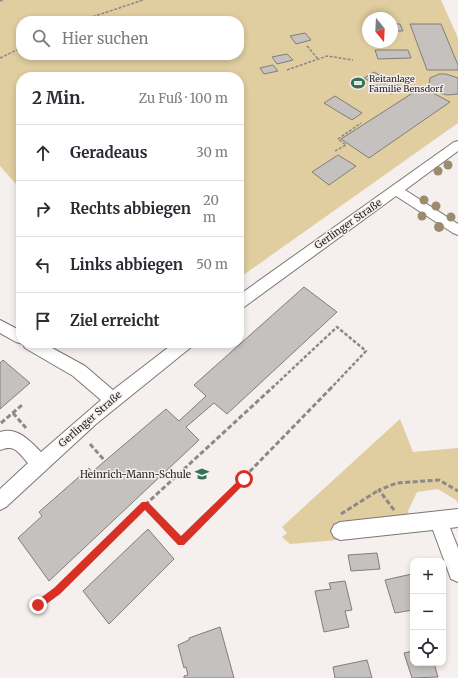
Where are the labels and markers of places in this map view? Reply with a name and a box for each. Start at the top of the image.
place label: Reitanlage Familie Bensdorf [369,73,443,94]
sports icon: Reitanlage Familie Bensdorf [350,75,366,91]
school or university icon: Heinrich-Mann-Schule [194,466,210,482]
place label: Heinrich-Mann-Schule [80,468,191,481]

